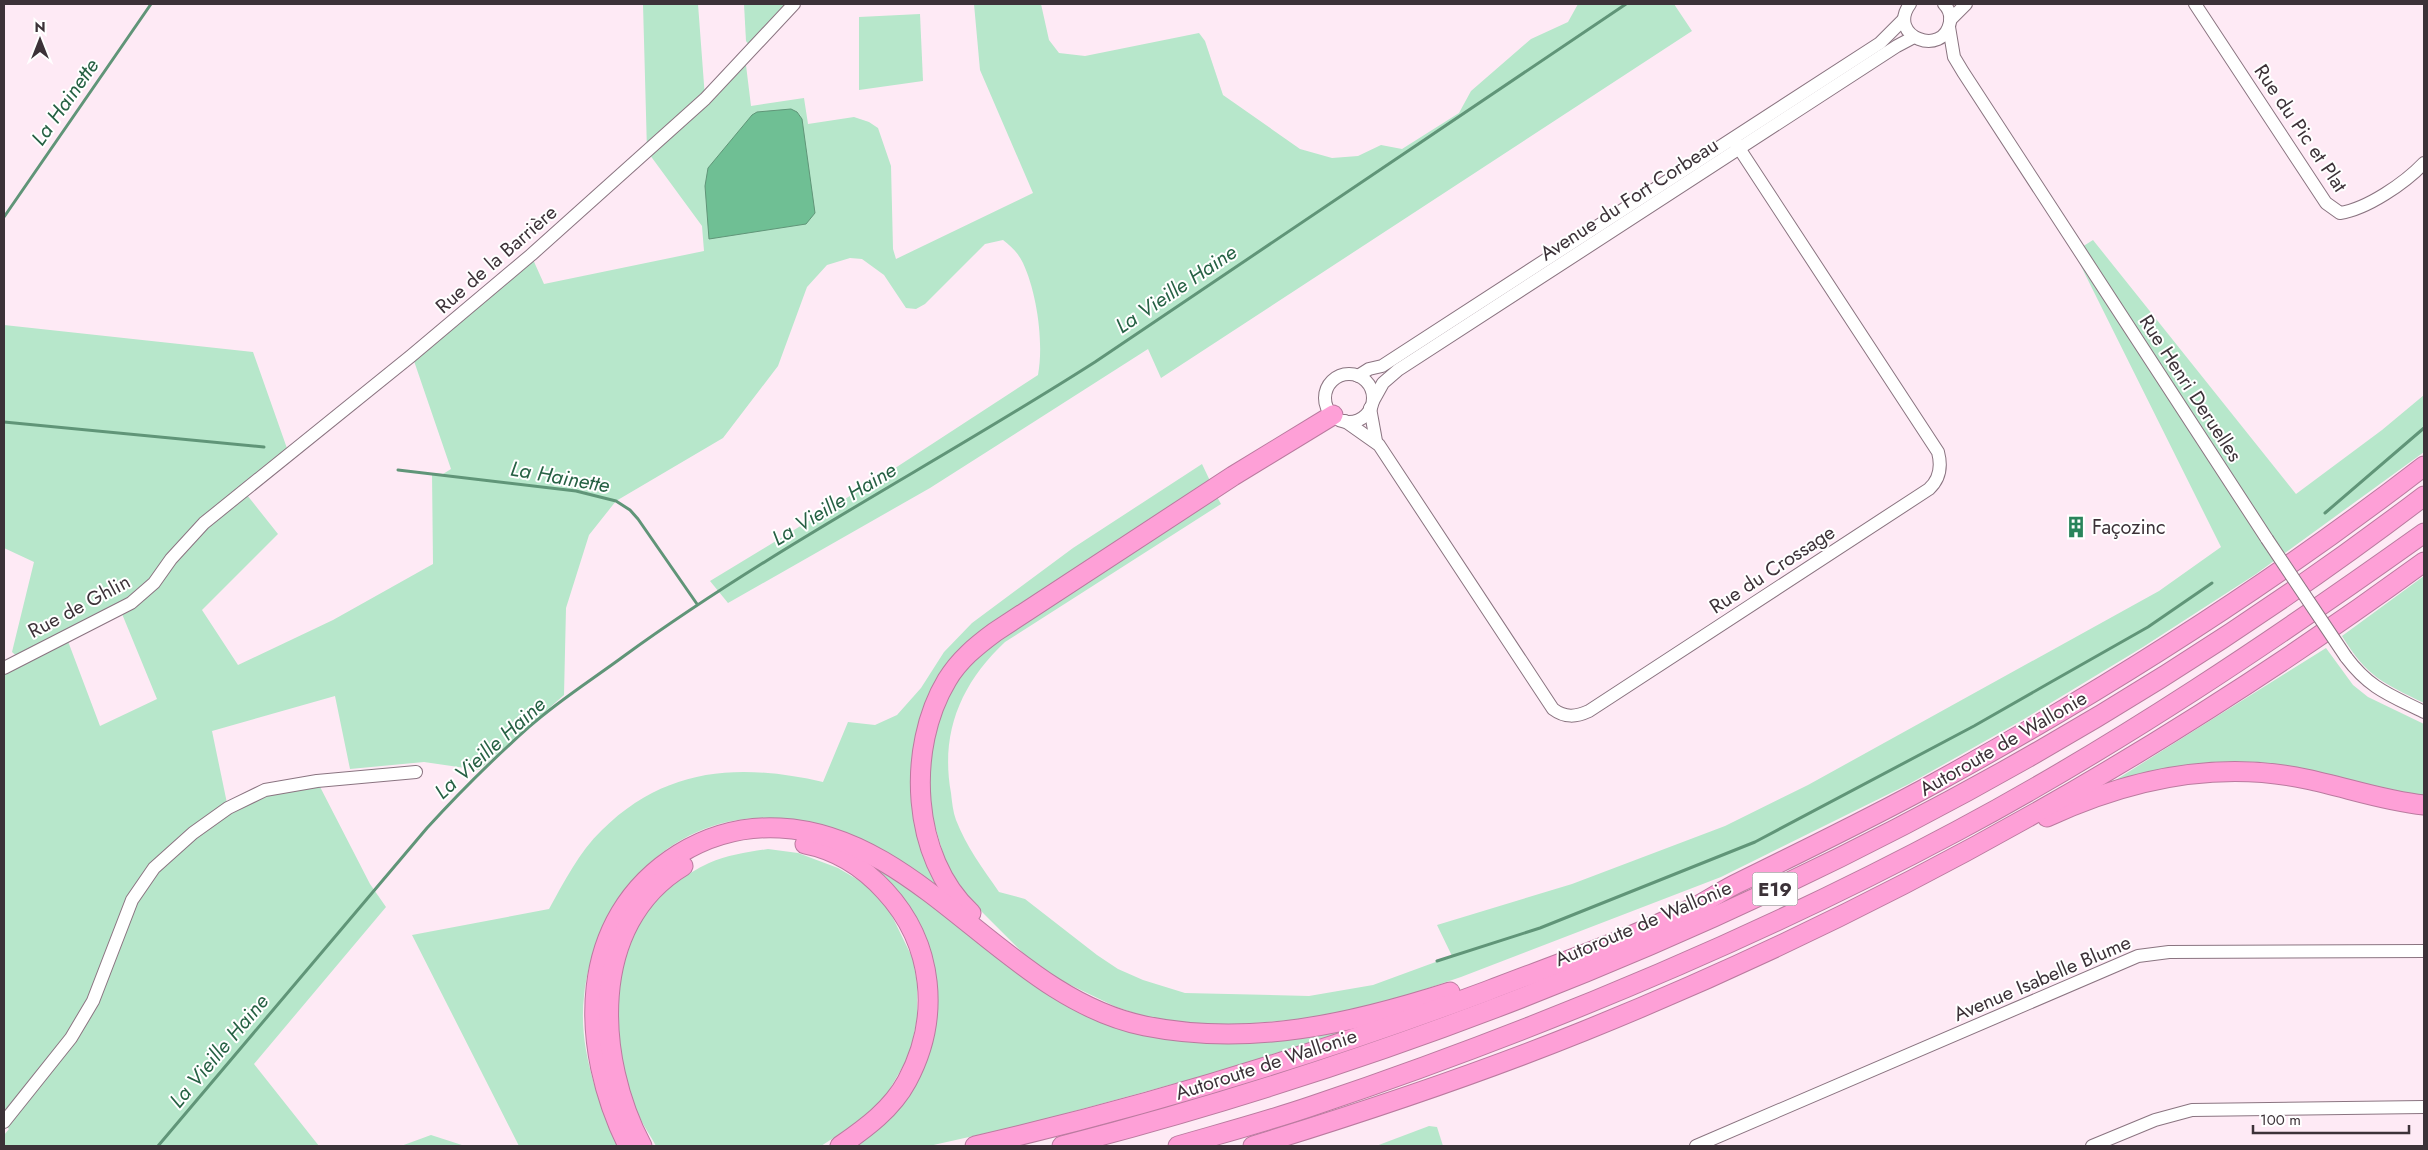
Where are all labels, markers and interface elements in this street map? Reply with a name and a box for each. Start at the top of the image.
north arrow [15,15,65,65]
text: N [34,17,46,37]
water label: La Hainette [24,52,106,152]
street label: Rue du Pic et Plat [2247,59,2354,198]
street label: Avenue du Fort Corbeau [1534,131,1724,268]
street label: Rue de la Barrière [429,198,563,320]
water label: La Vieille Haine [1109,237,1243,341]
street label: Rue Henri Deruelles [2132,309,2249,468]
water label: La Hainette [508,454,612,501]
water label: La Vieille Haine [766,455,902,553]
place label: Façozinc [2092,513,2166,542]
building icon: Façozinc [2063,514,2089,540]
street label: Rue du Crossage [1704,518,1841,621]
street label: Rue de Ghlin [23,567,135,646]
street label: Autoroute de Wallonie [1914,684,2092,803]
water label: La Vieille Haine [428,690,553,806]
road number: E19 [1752,872,1798,906]
street label: Autoroute de Wallonie [1550,873,1736,974]
street label: Avenue Isabelle Blume [1949,928,2135,1029]
water label: La Vieille Haine [162,987,276,1114]
street label: Autoroute de Wallonie [1172,1021,1361,1108]
scale bar [2253,1102,2409,1134]
text: 100 m [2260,1109,2301,1131]

